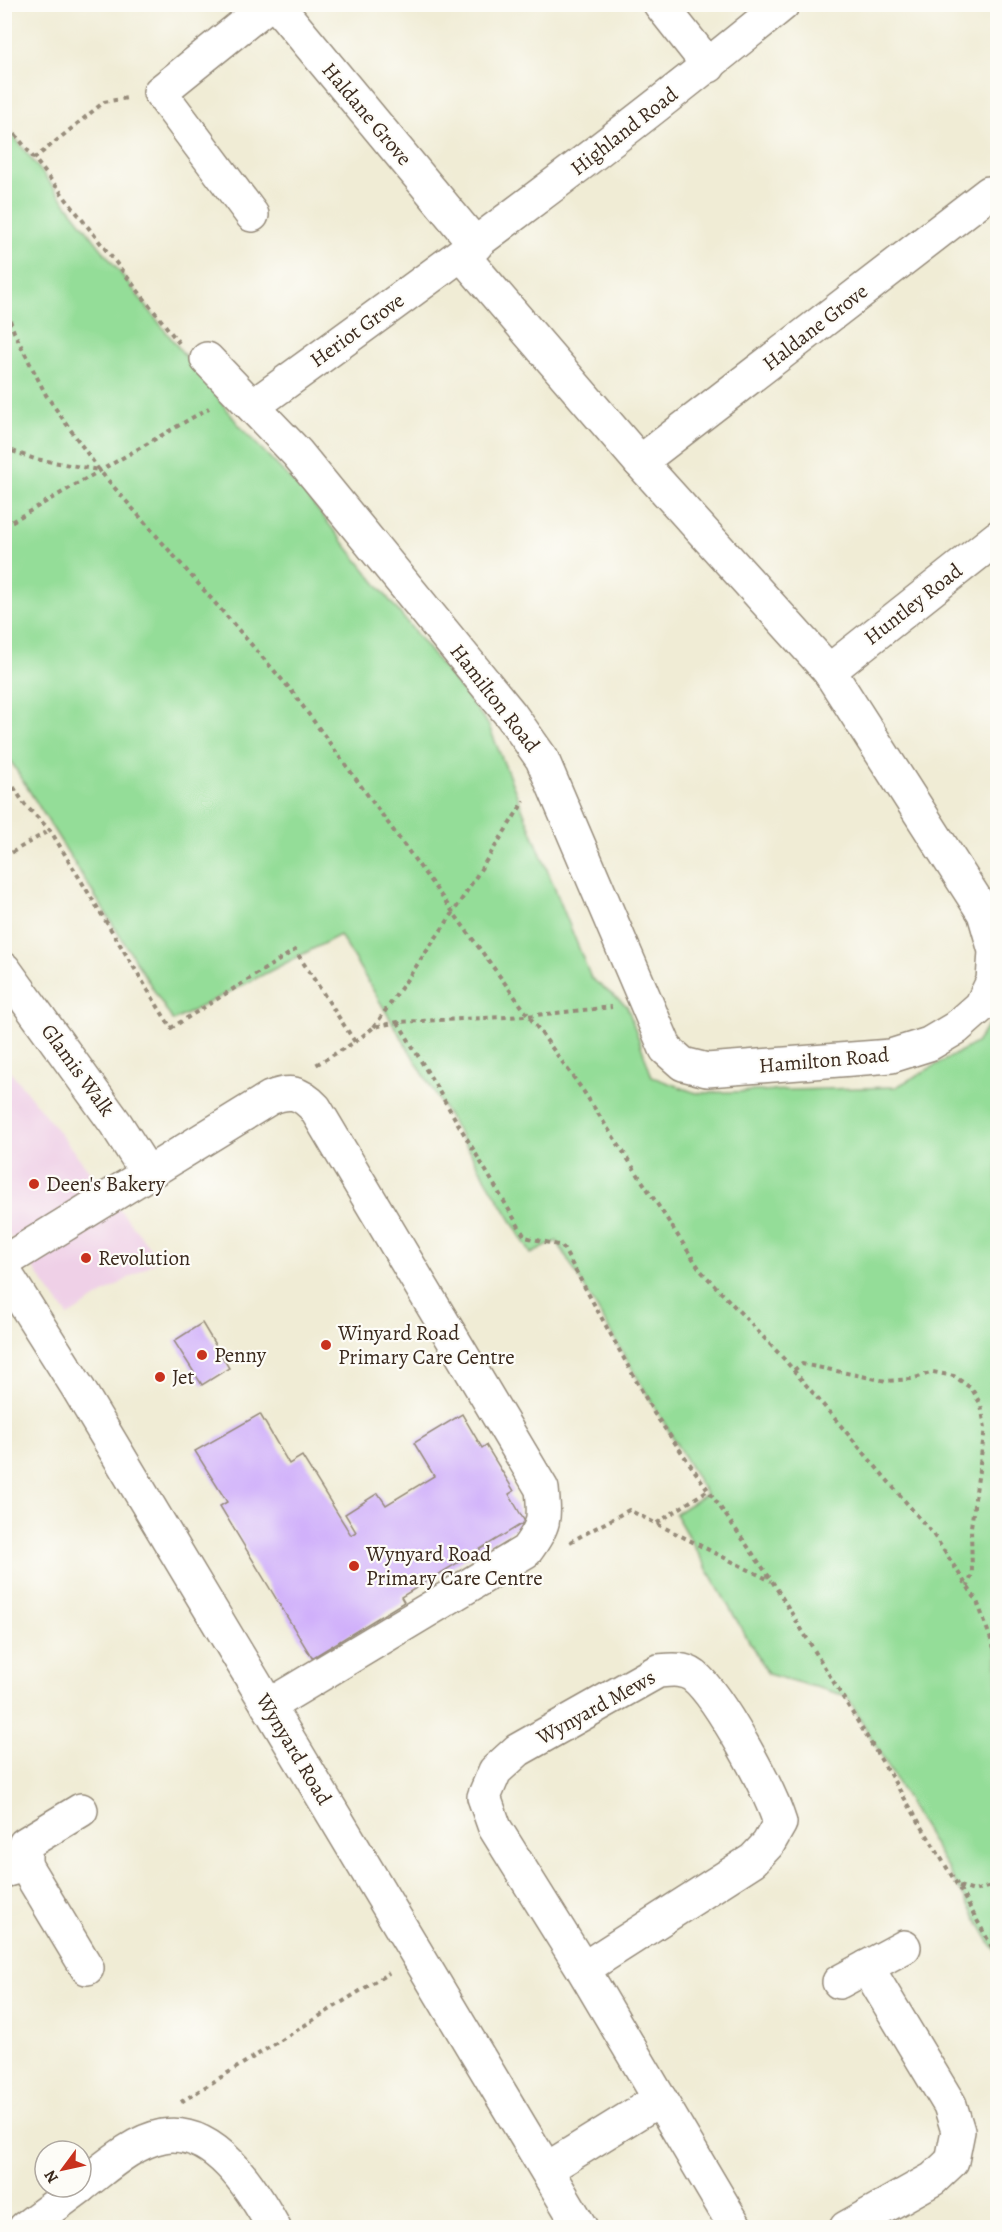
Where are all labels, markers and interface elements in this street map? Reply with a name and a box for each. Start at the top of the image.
street label: Haldane Grove [316,57,418,171]
street label: Highland Road [565,80,684,182]
street label: Haldane Grove [757,277,873,377]
street label: Heriot Grove [304,286,410,374]
street label: Huntley Road [858,556,968,651]
street label: Hamilton Road [444,638,547,759]
street label: Glamis Walk [35,1018,121,1122]
street label: Hamilton Road [758,1040,891,1080]
place label: Deen's Bakery [46,1170,166,1198]
marker: Deen's Bakery [27,1177,41,1191]
place label: Revolution [98,1244,190,1272]
marker: Revolution [79,1251,93,1265]
place label: Winyard Road Primary Care Centre [337,1319,515,1371]
marker: Winyard Road Primary Care Centre [319,1338,333,1352]
place label: Penny [214,1341,267,1369]
marker: Penny [195,1348,209,1362]
place label: Jet [172,1363,194,1391]
marker: Jet [153,1370,167,1384]
place label: Wynyard Road Primary Care Centre [365,1540,543,1592]
marker: Wynyard Road Primary Care Centre [347,1559,361,1573]
street label: Wynyard Mews [531,1663,660,1752]
street label: Wynyard Road [249,1687,339,1811]
north arrow [33,2139,93,2199]
text: N [39,2165,64,2188]

